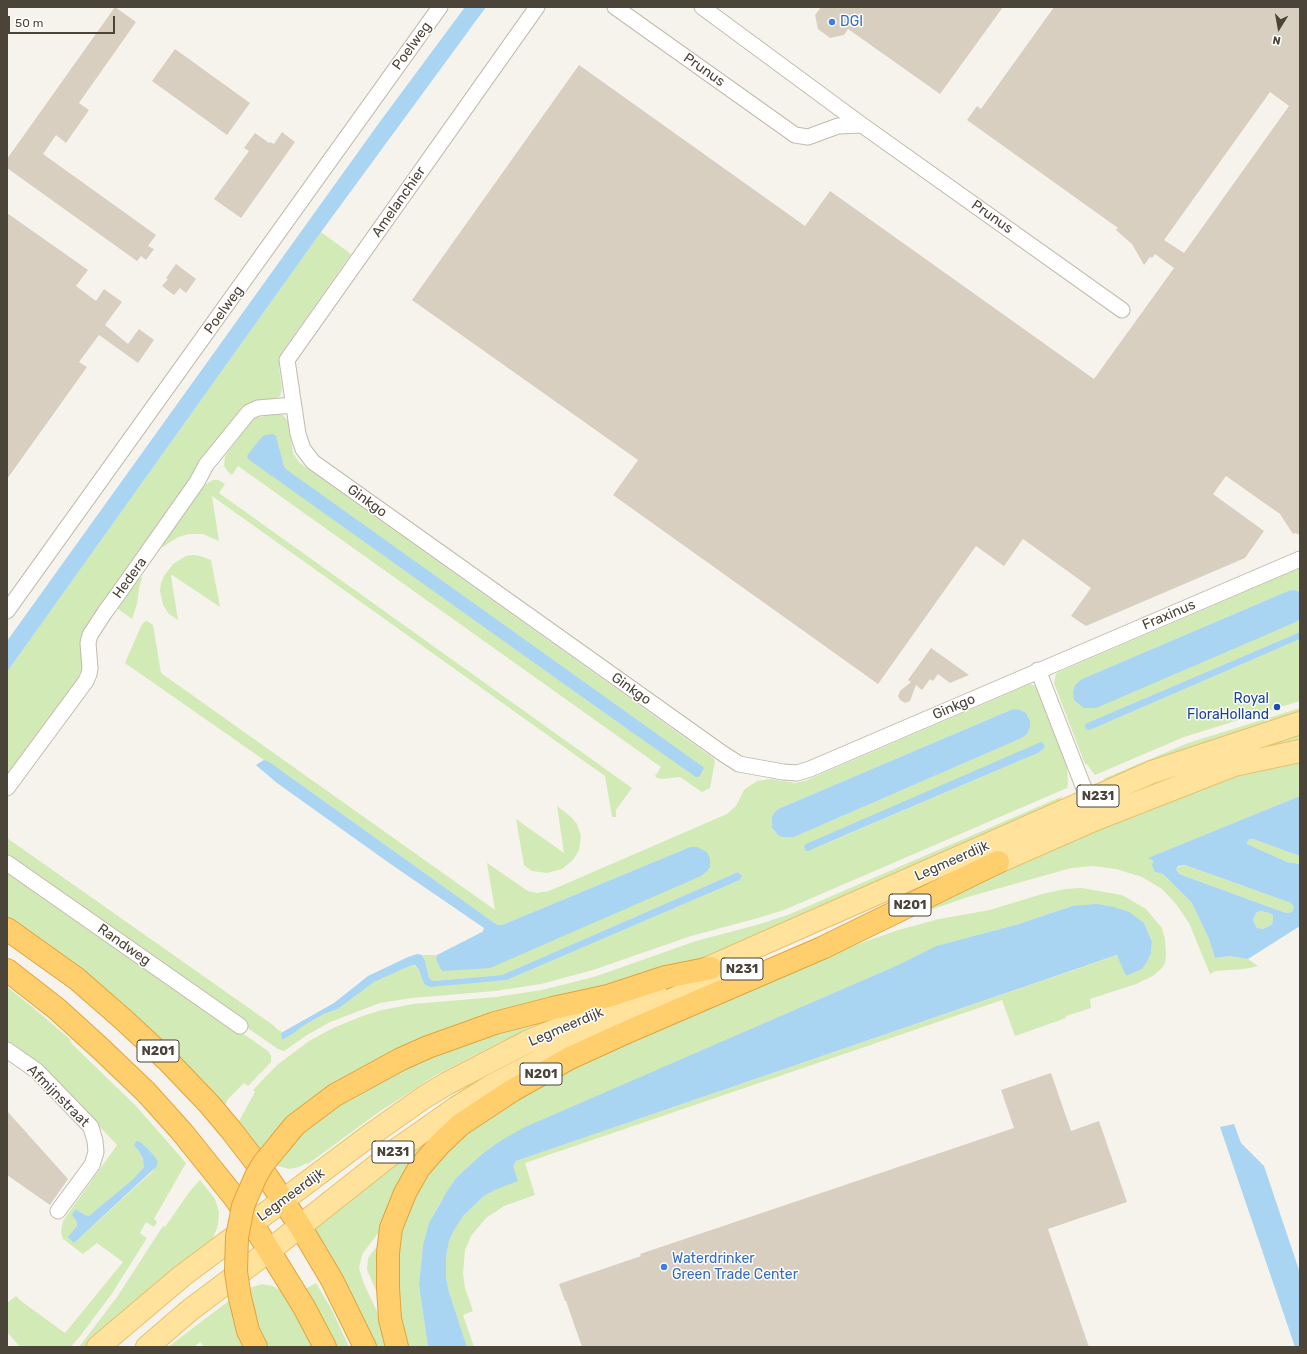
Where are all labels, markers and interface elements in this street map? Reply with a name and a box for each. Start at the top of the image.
scale bar [10,8,117,34]
north arrow [1259,8,1299,48]
place label: DGI [840,14,863,30]
text: 50 m [15,16,43,30]
marker: DGI [827,17,837,27]
street label: Poelweg [389,19,435,73]
text: N [1271,33,1282,47]
street label: Prunus [680,50,728,90]
street label: Amelanchier [369,164,429,240]
street label: Prunus [968,197,1016,237]
street label: Poelweg [201,283,247,337]
street label: Ginkgo [344,481,390,521]
street label: Hedera [109,554,151,602]
street label: Fraxinus [1140,596,1198,634]
street label: Ginkgo [608,669,654,709]
street label: Ginkgo [930,691,978,723]
place label: Royal FloraHolland [1187,691,1269,724]
marker: Royal FloraHolland [1272,702,1282,712]
road number: N231 [1077,785,1119,807]
street label: Legmeerdijk [912,837,992,885]
road number: N201 [889,894,931,916]
street label: Randweg [94,921,154,969]
road number: N231 [721,958,763,980]
street label: Legmeerdijk [526,1004,606,1050]
road number: N201 [137,1040,179,1062]
street label: Afmijnstraat [23,1061,93,1131]
road number: N201 [520,1063,562,1085]
road number: N231 [372,1141,414,1163]
street label: Legmeerdijk [254,1165,328,1225]
place label: Waterdrinker Green Trade Center [672,1251,798,1284]
marker: Waterdrinker Green Trade Center [659,1262,669,1272]

